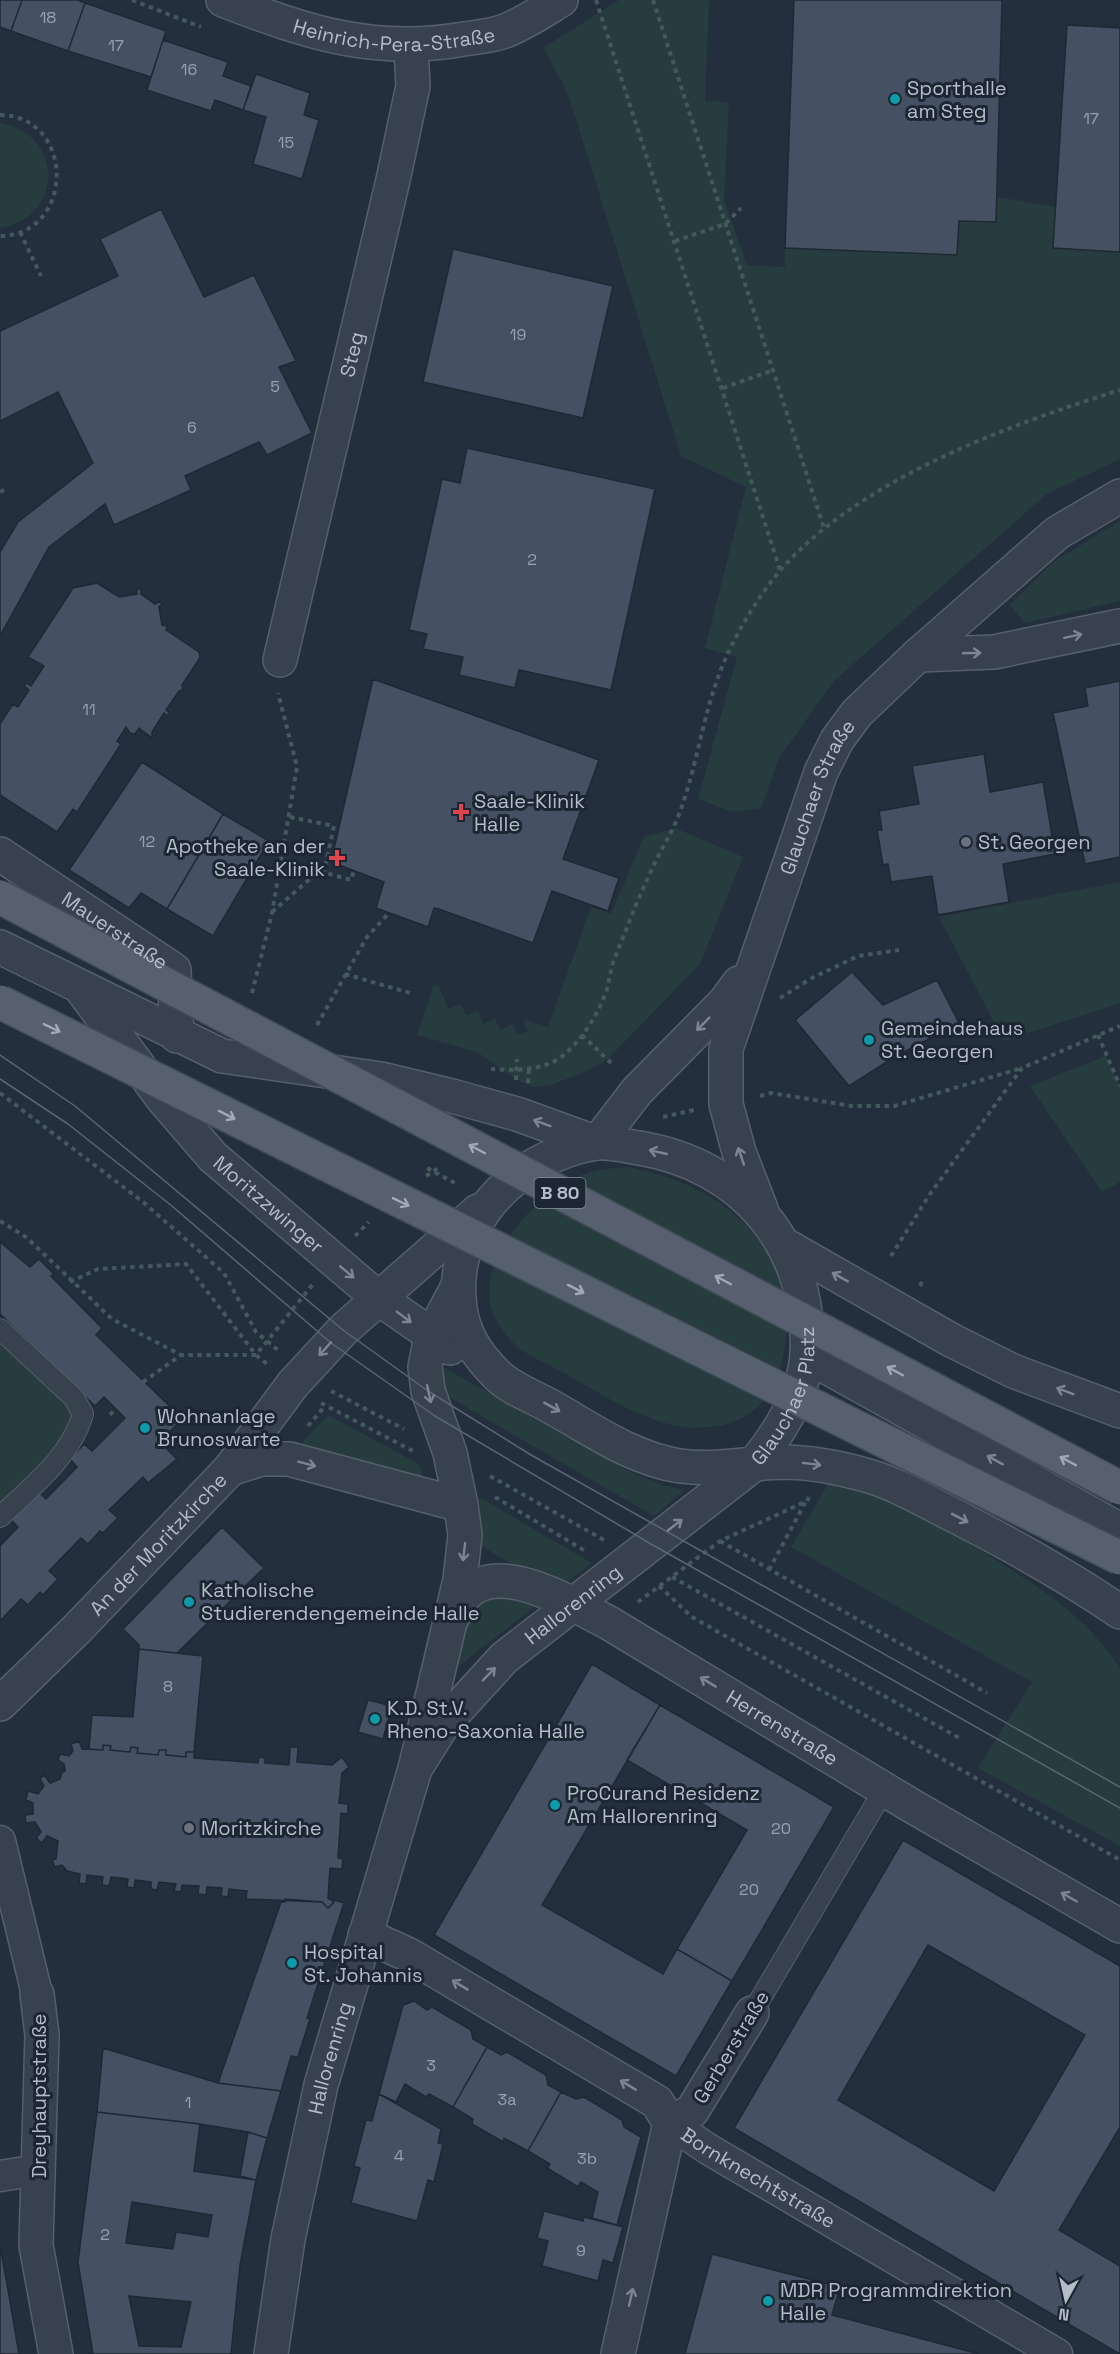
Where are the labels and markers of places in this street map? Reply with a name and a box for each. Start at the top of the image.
place label: Sporthalle am Steg [907,75,1007,124]
marker: Sporthalle am Steg [888,92,902,106]
place label: Saale-Klinik Halle [474,788,585,837]
marker: Saale-Klinik Halle [452,803,470,821]
place label: St. Georgen [978,829,1091,855]
place label: Apotheke an der Saale-Klinik [166,833,325,882]
marker: St. Georgen [959,835,973,849]
marker: Apotheke an der Saale-Klinik [330,851,344,865]
place label: Gemeindehaus St. Georgen [881,1015,1023,1064]
marker: Gemeindehaus St. Georgen [862,1033,876,1047]
place label: Wohnanlage Brunoswarte [157,1403,281,1452]
marker: Wohnanlage Brunoswarte [138,1421,152,1435]
place label: Katholische Studierendengemeinde Halle [201,1577,480,1626]
marker: Katholische Studierendengemeinde Halle [182,1595,196,1609]
place label: K.D. St.V. Rheno-Saxonia Halle [387,1695,585,1744]
marker: K.D. St.V. Rheno-Saxonia Halle [368,1712,382,1726]
place label: ProCurand Residenz Am Hallorenring [567,1780,760,1829]
marker: ProCurand Residenz Am Hallorenring [548,1798,562,1812]
place label: Moritzkirche [201,1815,322,1841]
marker: Moritzkirche [182,1821,196,1835]
place label: Hospital St. Johannis [304,1939,422,1988]
marker: Hospital St. Johannis [285,1956,299,1970]
place label: MDR Programmdirektion Halle [780,2277,1012,2326]
marker: MDR Programmdirektion Halle [761,2294,775,2308]

